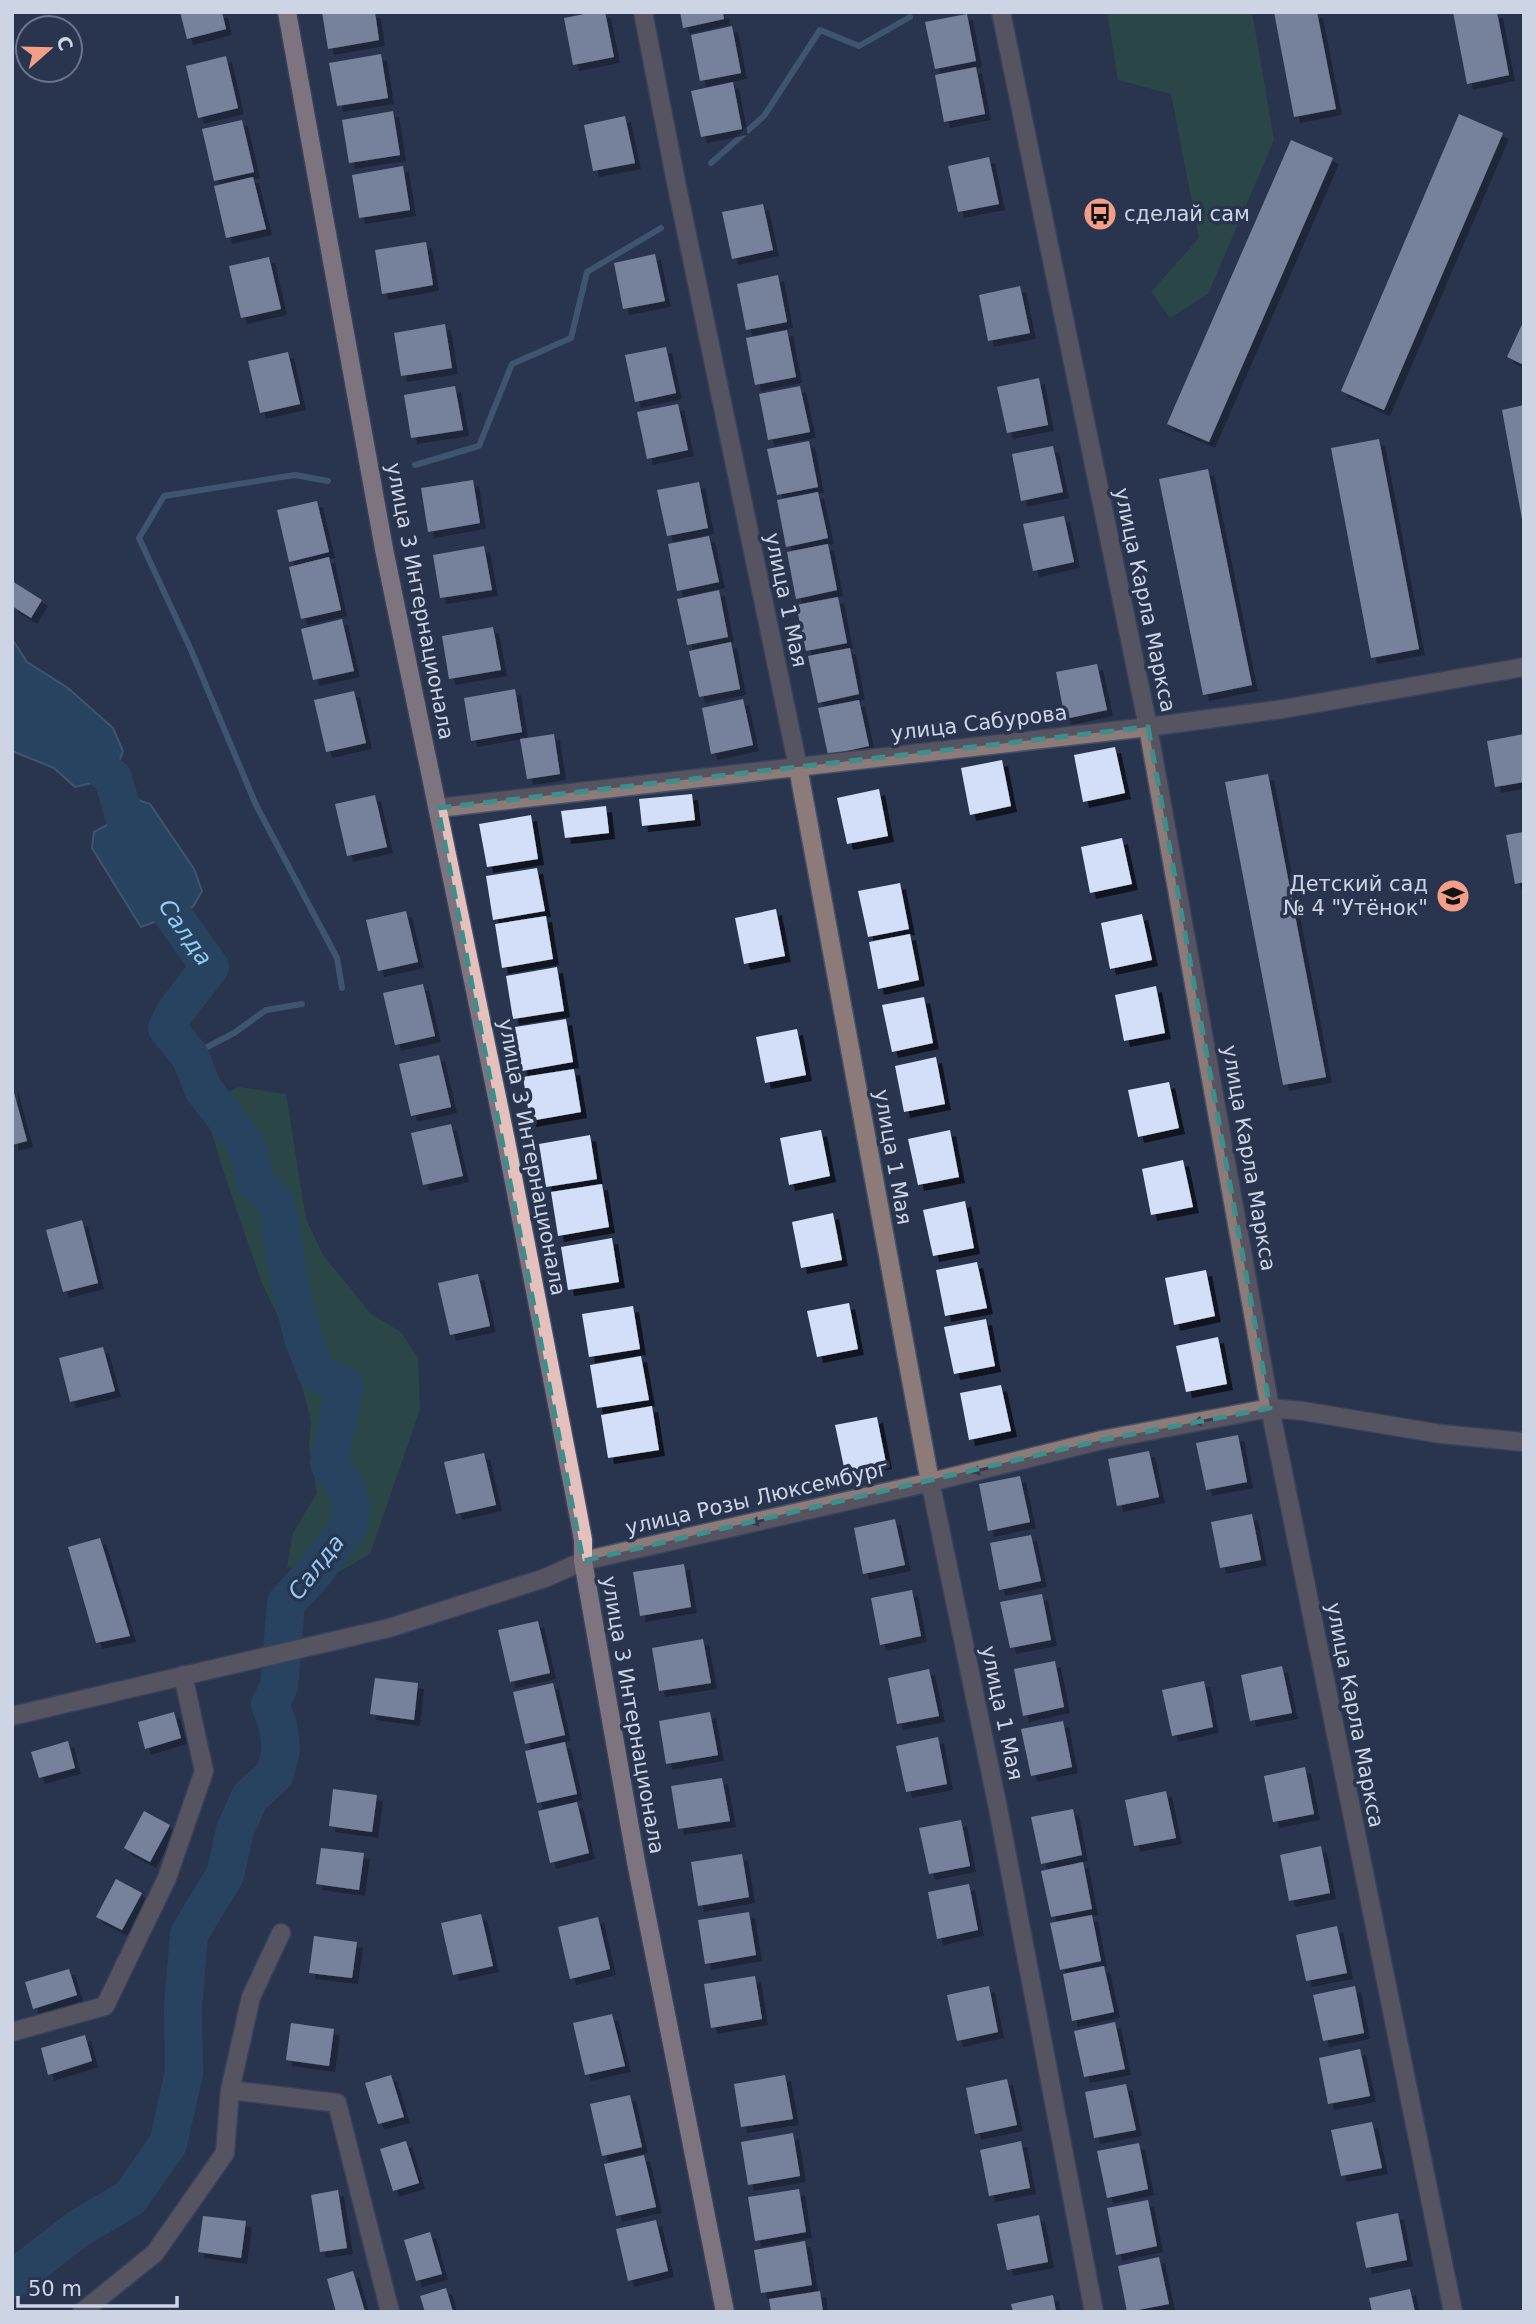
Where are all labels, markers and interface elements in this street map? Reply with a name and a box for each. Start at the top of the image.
north arrow [14,14,84,84]
text: С [52,33,78,54]
bus stop icon: сделай сам [1081,195,1119,233]
place label: сделай сам [1124,202,1250,226]
street label: улица 3 Интернационала [381,461,459,741]
street label: улица Карла Маркса [1109,486,1181,714]
street label: улица 1 Мая [760,531,812,669]
street label: улица Сабурова [889,700,1069,746]
place label: Детский сад № 4 "Утёнок" [1283,872,1428,920]
school or university icon: Детский сад № 4 "Утёнок" [1434,877,1472,915]
water label: Салда [154,895,218,970]
street label: улица 3 Интернационала [493,1017,571,1297]
street label: улица Карла Маркса [1217,1043,1281,1273]
street label: улица 1 Мая [869,1087,917,1227]
one-way arrow [1192,1415,1214,1426]
street label: улица Розы Люксембург [623,1456,891,1540]
one-way arrow [970,1465,992,1476]
one-way arrow [749,1516,771,1527]
water label: Салда [283,1530,349,1604]
street label: улица 3 Интернационала [597,1574,669,1856]
street label: улица Карла Маркса [1321,1600,1389,1830]
street label: улица 1 Мая [976,1644,1028,1782]
scale bar [18,2264,177,2308]
text: 50 m [28,2277,82,2301]

